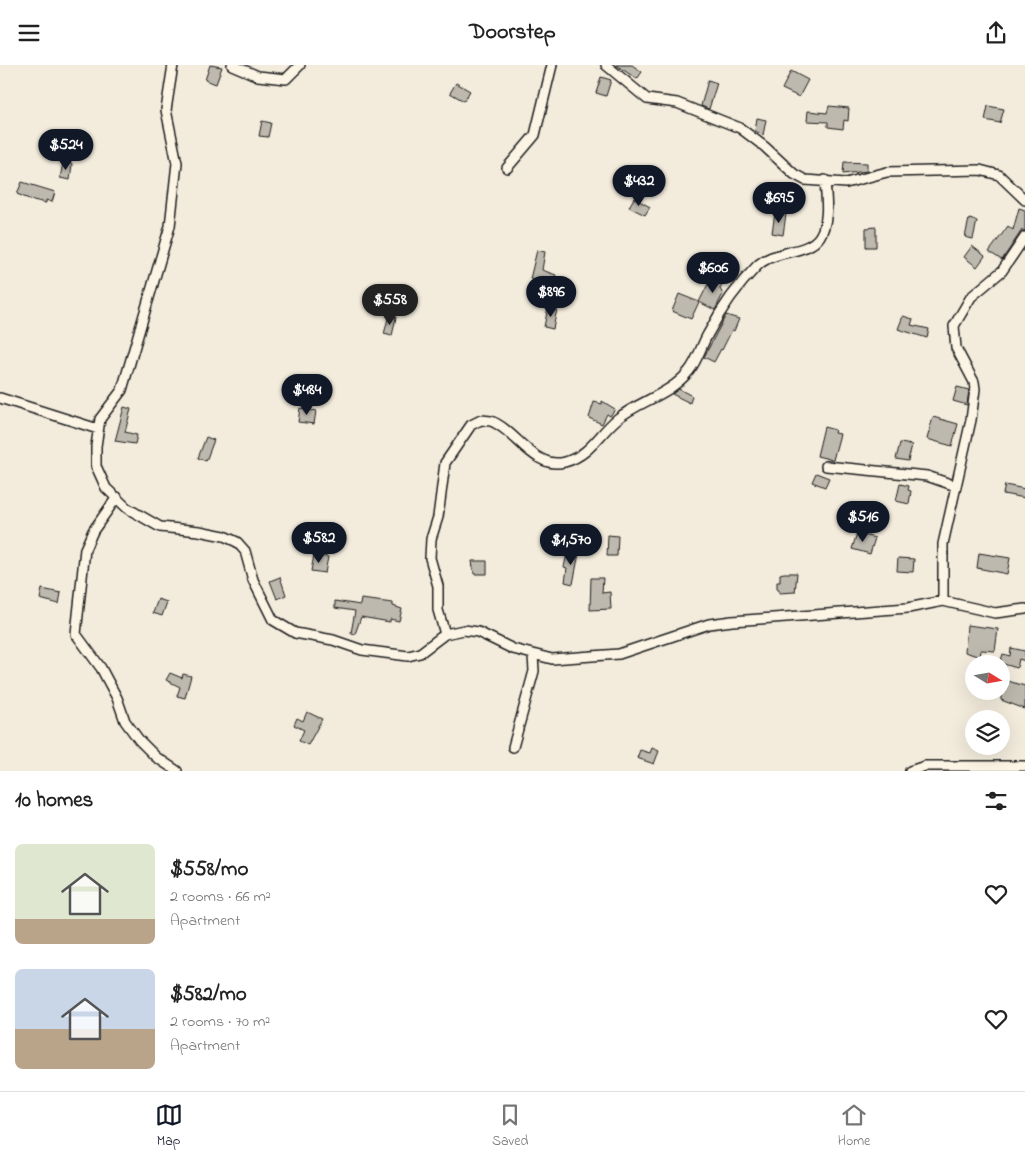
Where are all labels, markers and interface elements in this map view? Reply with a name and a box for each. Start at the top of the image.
text: Doorstep [469,17,556,49]
icon: menu [15,19,43,47]
icon: share [982,19,1010,47]
pin: $524 [36,129,96,171]
text: $524 [49,133,83,157]
pin: $432 [609,165,669,207]
text: $432 [624,169,654,193]
pin: $695 [749,181,809,224]
text: $695 [764,186,794,210]
pin: $606 [683,251,743,294]
text: $606 [698,256,728,280]
pin: $896 [521,275,581,318]
text: $896 [537,280,565,304]
pin: $558 [360,283,420,326]
text: $558 [373,288,407,312]
pin: $484 [277,373,337,416]
text: $484 [293,378,321,402]
pin: $516 [833,501,893,543]
text: $516 [848,505,878,529]
pin: $582 [289,521,349,564]
pin: $1,570 [530,523,612,566]
text: $582 [303,526,335,550]
text: $1,570 [551,528,591,552]
north arrow [965,655,1010,700]
map controls [965,655,1010,755]
button: layers [965,710,1010,755]
text: 10 homes [15,786,93,816]
icon: filters [982,787,1010,815]
text: $558/mo [170,855,248,885]
icon: home [55,864,115,924]
icon: heart [982,880,1010,908]
text: 2 rooms · 66 m² [170,885,271,909]
text: Apartment [170,909,240,933]
text: $582/mo [170,980,247,1010]
icon: home [55,989,115,1049]
icon: heart [982,1005,1010,1033]
text: 2 rooms · 70 m² [170,1010,270,1034]
text: Apartment [170,1034,240,1058]
tab: Map [155,1101,183,1152]
tab: Saved [492,1101,528,1152]
tab: Home [838,1101,870,1152]

